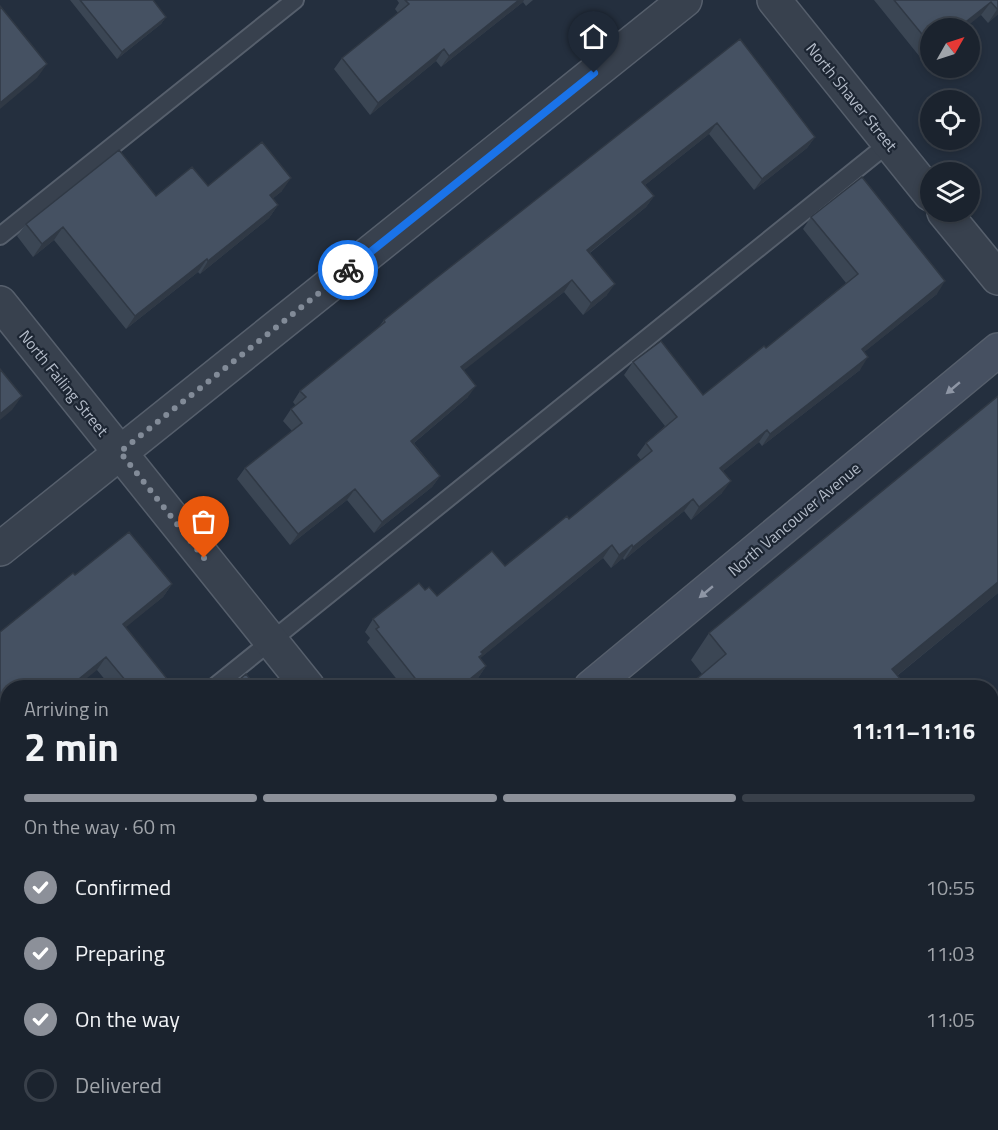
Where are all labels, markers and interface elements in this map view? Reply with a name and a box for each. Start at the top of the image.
pin [568,11,619,73]
north arrow [920,18,980,78]
map controls [920,18,980,222]
icon: home [577,20,610,53]
street label: North Shaver Street [801,38,904,157]
button: locate [920,90,980,150]
button: layers [920,162,980,222]
courier [318,240,378,300]
icon: bike [332,254,365,287]
street label: North Failing Street [14,325,115,442]
one-way arrow [945,381,961,394]
street label: North Vancouver Avenue [723,456,865,582]
pin [178,496,229,558]
icon: bag [187,505,220,538]
one-way arrow [698,586,713,598]
text: Arriving in [24,693,109,724]
text: 11:11–11:16 [852,714,975,748]
text: 2 min [24,717,119,776]
text: On the way · 60 m [24,811,176,842]
text: Confirmed [75,870,171,904]
icon: check [24,871,57,904]
text: 10:55 [926,872,975,903]
text: Preparing [75,936,165,970]
icon: check [24,937,57,970]
text: 11:03 [926,938,975,969]
text: On the way [75,1002,180,1036]
icon: check [24,1003,57,1036]
text: 11:05 [926,1004,975,1035]
text: Delivered [75,1068,162,1102]

